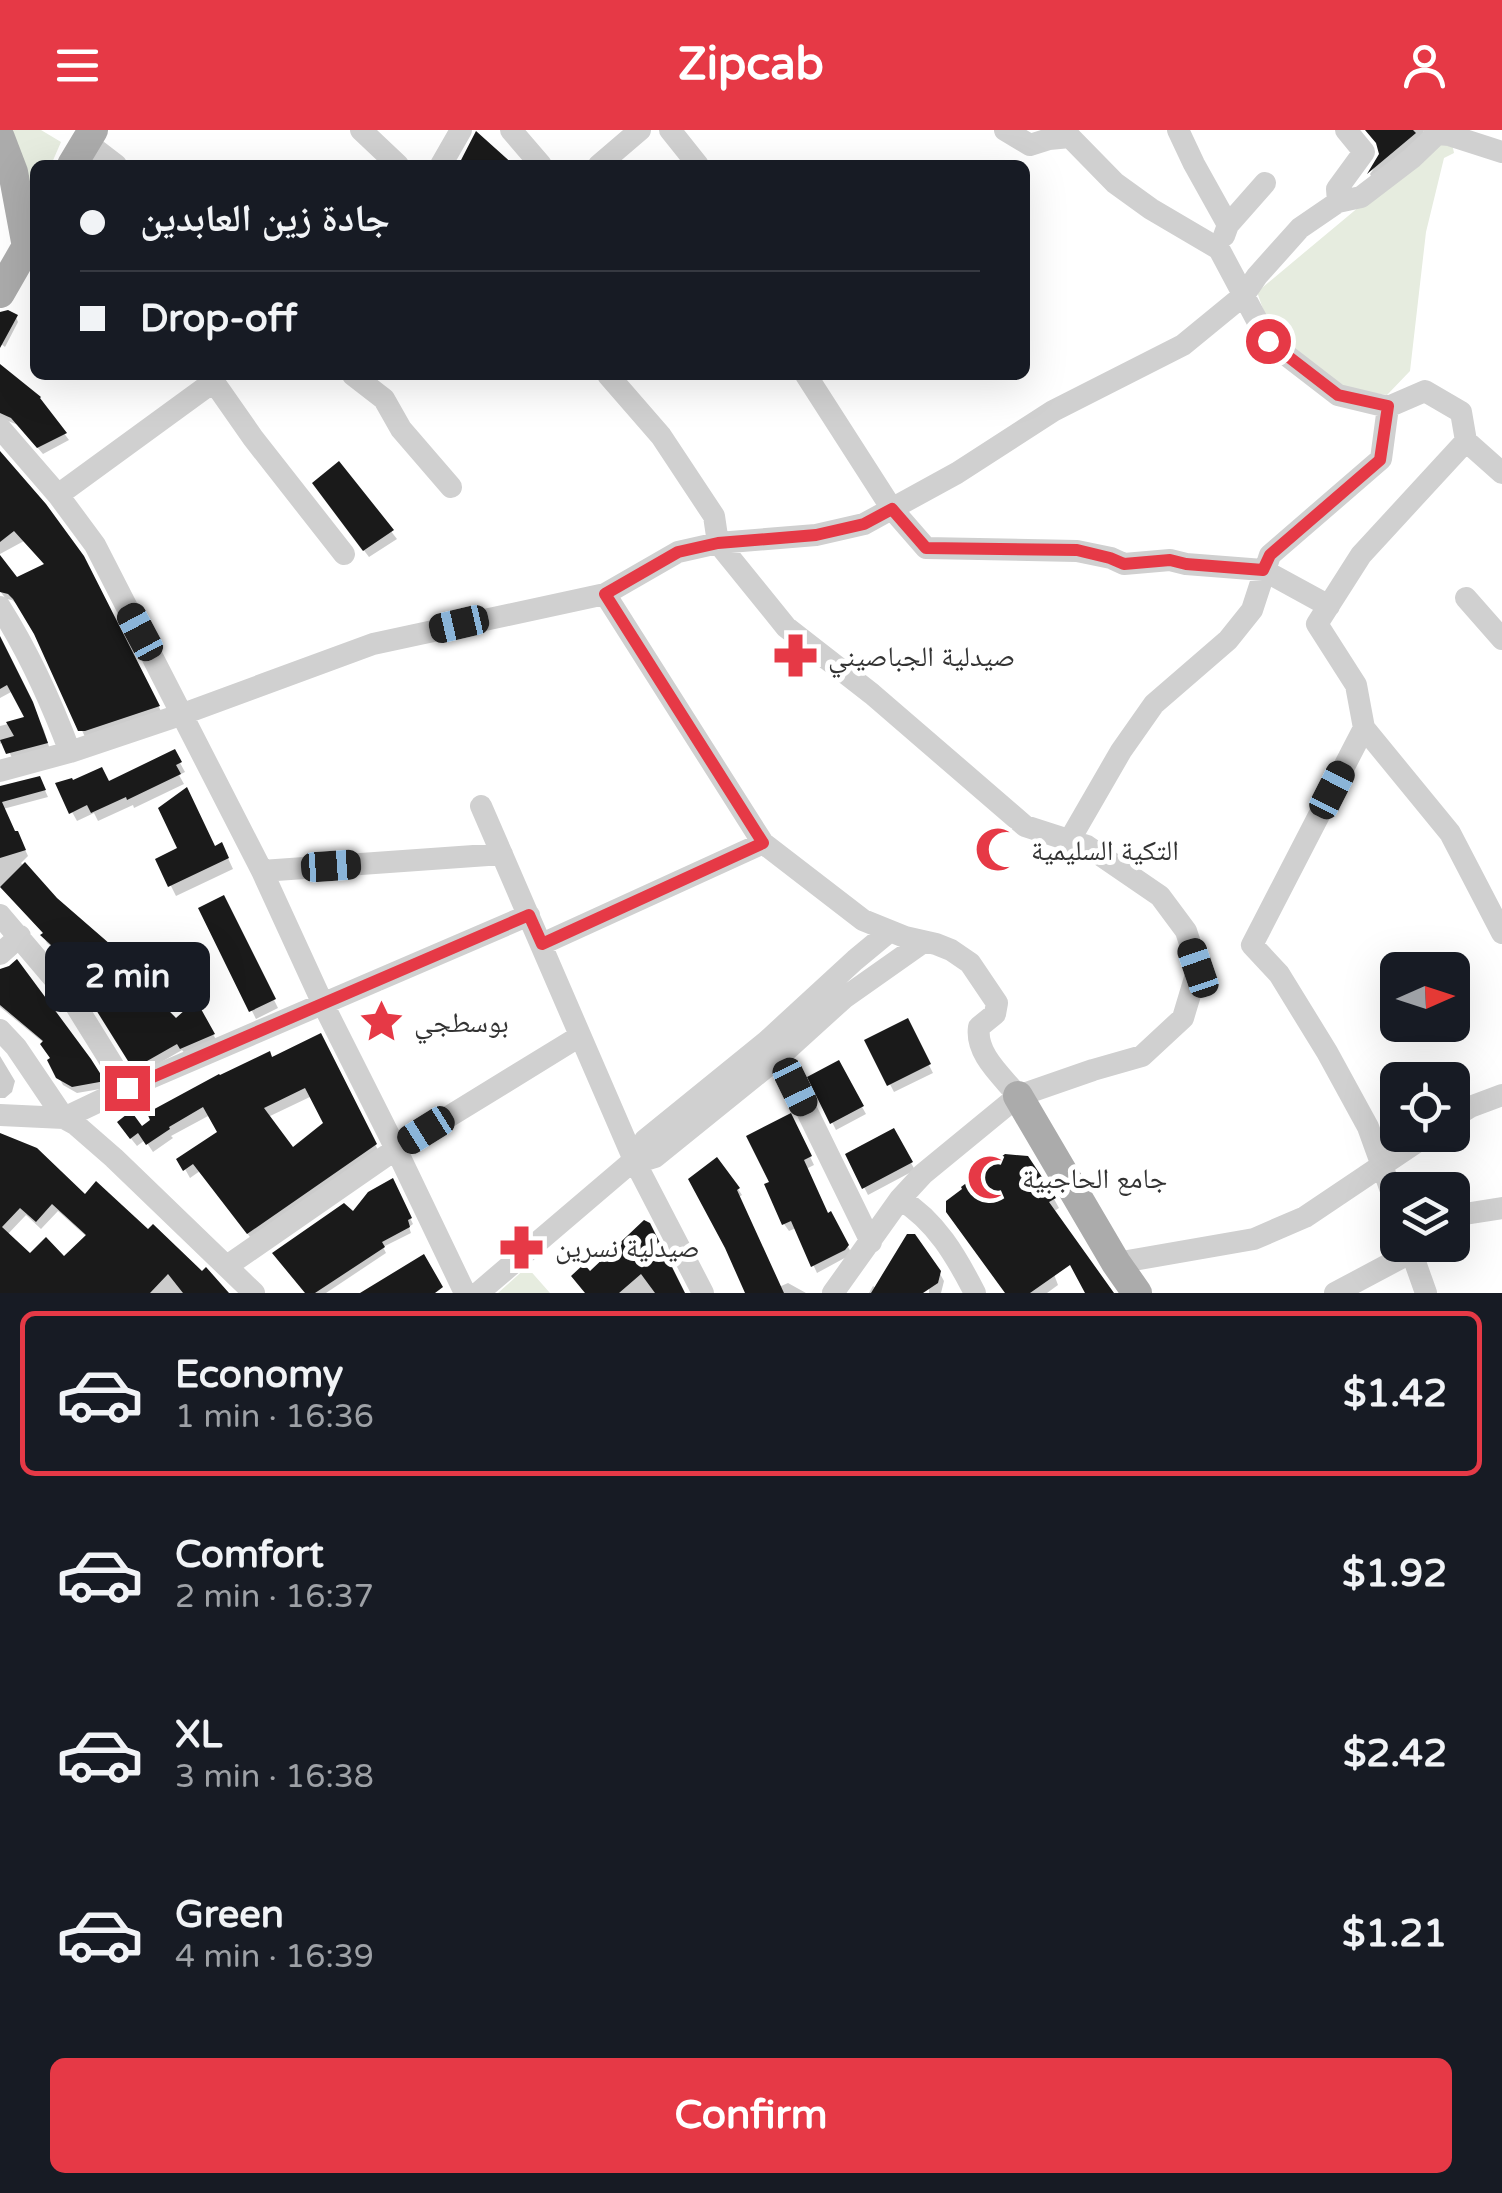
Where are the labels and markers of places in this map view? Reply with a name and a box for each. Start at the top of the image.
pharmacy icon: صيدلية الجباصيني [771,632,819,680]
place label: صيدلية الجباصيني [828,640,1015,679]
mosque icon: التكية السليمية [974,826,1022,874]
place label: التكية السليمية [1031,834,1179,868]
place icon: بوسطجي [357,998,405,1046]
place label: بوسطجي [414,1006,509,1045]
mosque icon: جامع الحاجبية [965,1154,1013,1202]
place label: جامع الحاجبية [1022,1162,1167,1196]
pharmacy icon: صيدلية نسرين [498,1223,546,1271]
place label: صيدلية نسرين [555,1231,700,1265]

